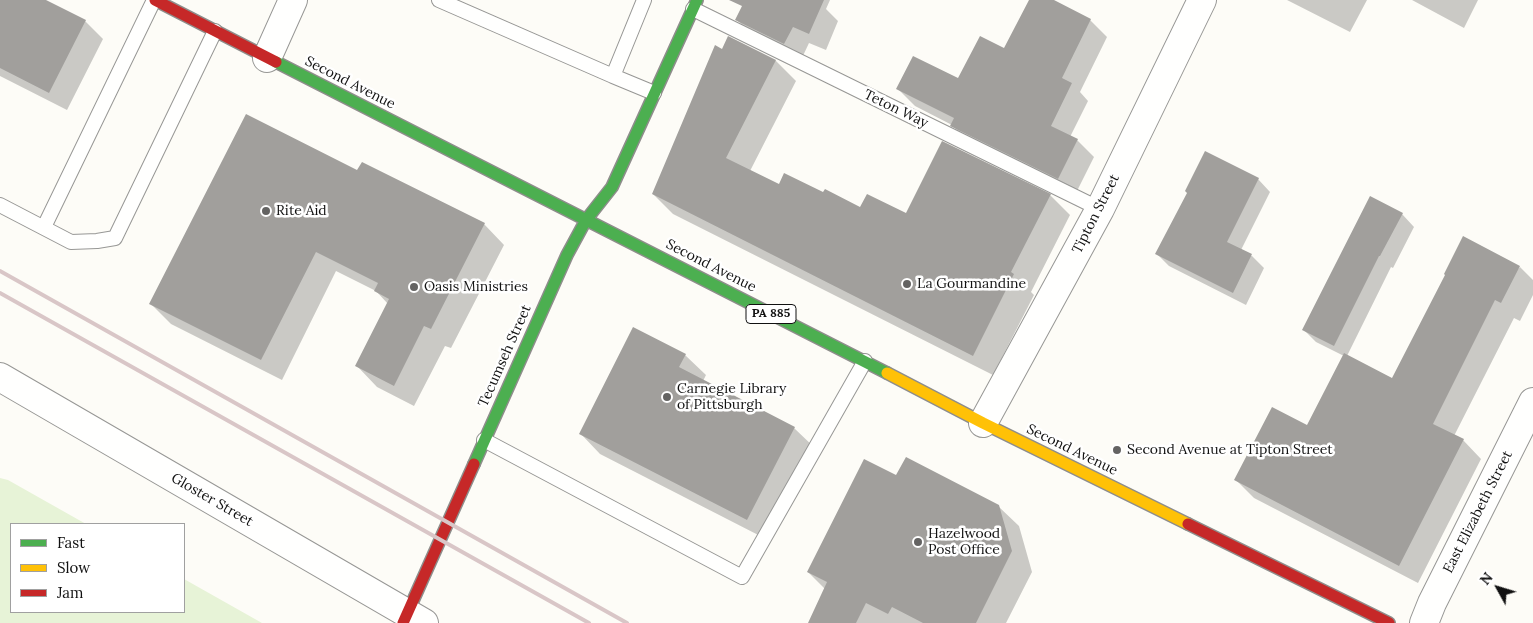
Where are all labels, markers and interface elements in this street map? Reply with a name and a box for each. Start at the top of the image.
street label: Second Avenue [302,53,398,113]
street label: Teton Way [861,86,931,132]
street label: Tipton Street [1069,172,1123,256]
place label: Rite Aid [276,203,327,219]
marker: Rite Aid [260,205,272,217]
street label: Second Avenue [663,236,759,296]
place label: La Gourmandine [917,276,1026,292]
marker: La Gourmandine [901,278,913,290]
place label: Oasis Ministries [424,279,528,295]
marker: Oasis Ministries [408,281,420,293]
street label: Tecumseh Street [475,302,535,410]
road number: PA 885 [746,304,796,324]
place label: Carnegie Library of Pittsburgh [677,381,786,414]
marker: Carnegie Library of Pittsburgh [661,391,673,403]
street label: Second Avenue [1024,421,1120,479]
place label: Second Avenue at Tipton Street [1127,442,1333,458]
marker: Second Avenue at Tipton Street [1111,444,1123,456]
street label: East Elizabeth Street [1440,448,1516,576]
street label: Gloster Street [168,470,256,530]
legend [10,523,185,613]
place label: Hazelwood Post Office [928,526,1000,558]
text: Fast [57,533,85,552]
marker: Hazelwood Post Office [912,536,924,548]
text: Slow [57,558,90,577]
north arrow [1473,563,1523,613]
text: N [1476,569,1497,588]
text: Jam [57,583,84,602]

